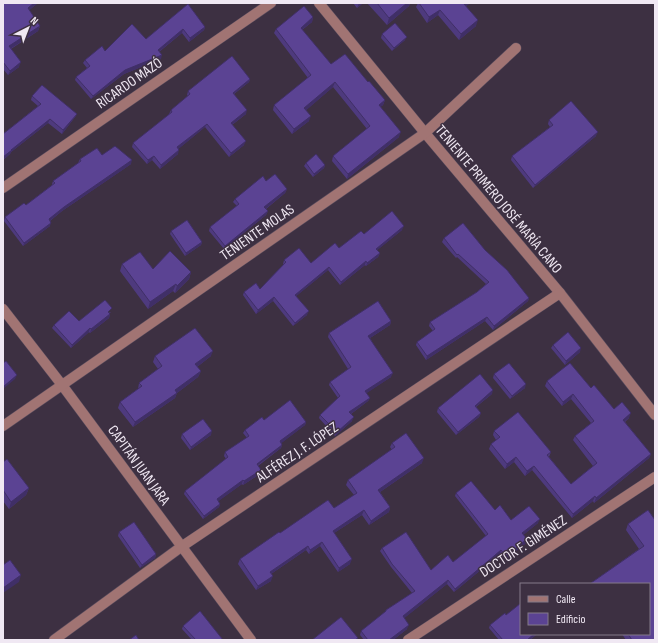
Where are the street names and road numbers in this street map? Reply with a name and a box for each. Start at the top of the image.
street label: RICARDO MAZÓ [92,54,166,113]
street label: TENIENTE PRIMERO JOSÉ MARÍA CANO [431,121,566,277]
street label: TENIENTE MOLAS [216,200,298,265]
street label: ALFÉREZ J. F. LÓPEZ [252,418,342,487]
street label: CAPITÁN JUAN JARA [103,421,174,510]
street label: DOCTOR F. GIMÉNEZ [476,511,570,582]

